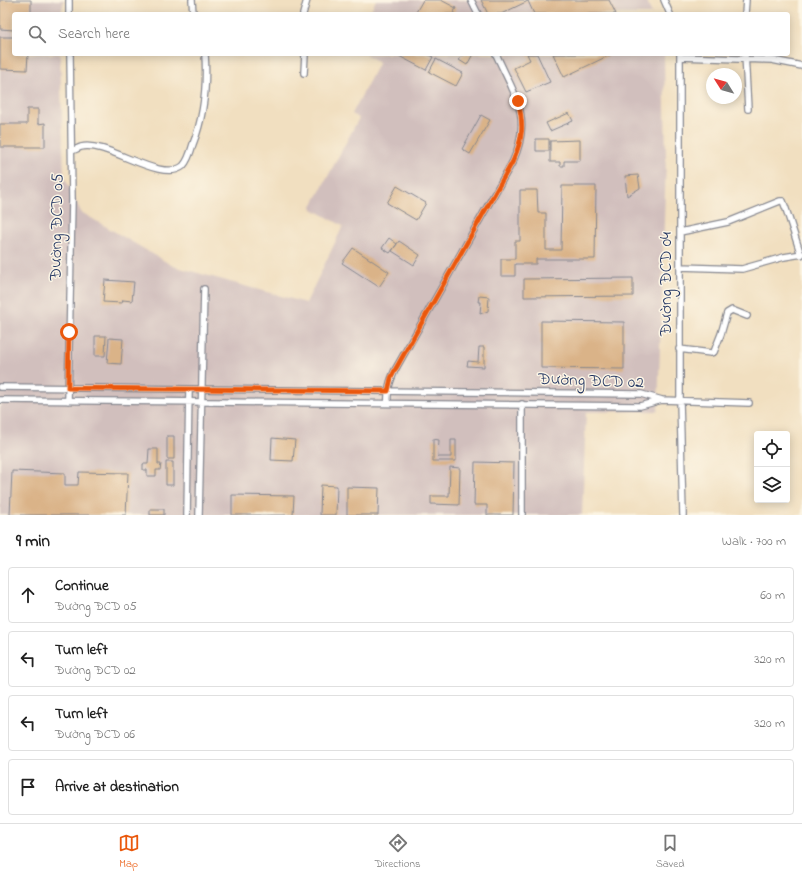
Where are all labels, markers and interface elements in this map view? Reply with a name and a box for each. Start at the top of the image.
search box [12,12,790,56]
icon: search [26,23,48,45]
text: Search here [58,23,130,45]
north arrow [706,68,742,104]
route end [509,92,527,110]
street label: Đường ĐCD 05 [44,173,72,282]
street label: Đường ĐCD 04 [654,232,681,337]
route start [60,323,78,341]
street label: Đường ĐCD 02 [537,367,644,397]
map controls [754,431,790,503]
button: locate [754,431,790,467]
button: layers [754,467,790,503]
text: 9 min [16,529,50,554]
text: Walk · 700 m [722,532,786,551]
text: Continue [55,575,109,597]
icon: ahead [17,584,39,606]
text: 60 m [760,586,785,605]
text: Đường ĐCD 05 [55,597,137,616]
text: Turn left [55,639,108,661]
icon: left [17,648,39,670]
text: 320 m [754,650,785,669]
text: Đường ĐCD 02 [55,661,136,680]
text: Turn left [55,703,108,725]
icon: left [17,712,39,734]
text: 320 m [754,714,785,733]
text: Đường ĐCD 06 [55,725,135,744]
icon: arrive [17,776,39,798]
text: Arrive at destination [55,776,179,798]
tab: Map [118,832,140,872]
tab: Directions [375,832,420,872]
tab: Saved [656,832,684,872]

